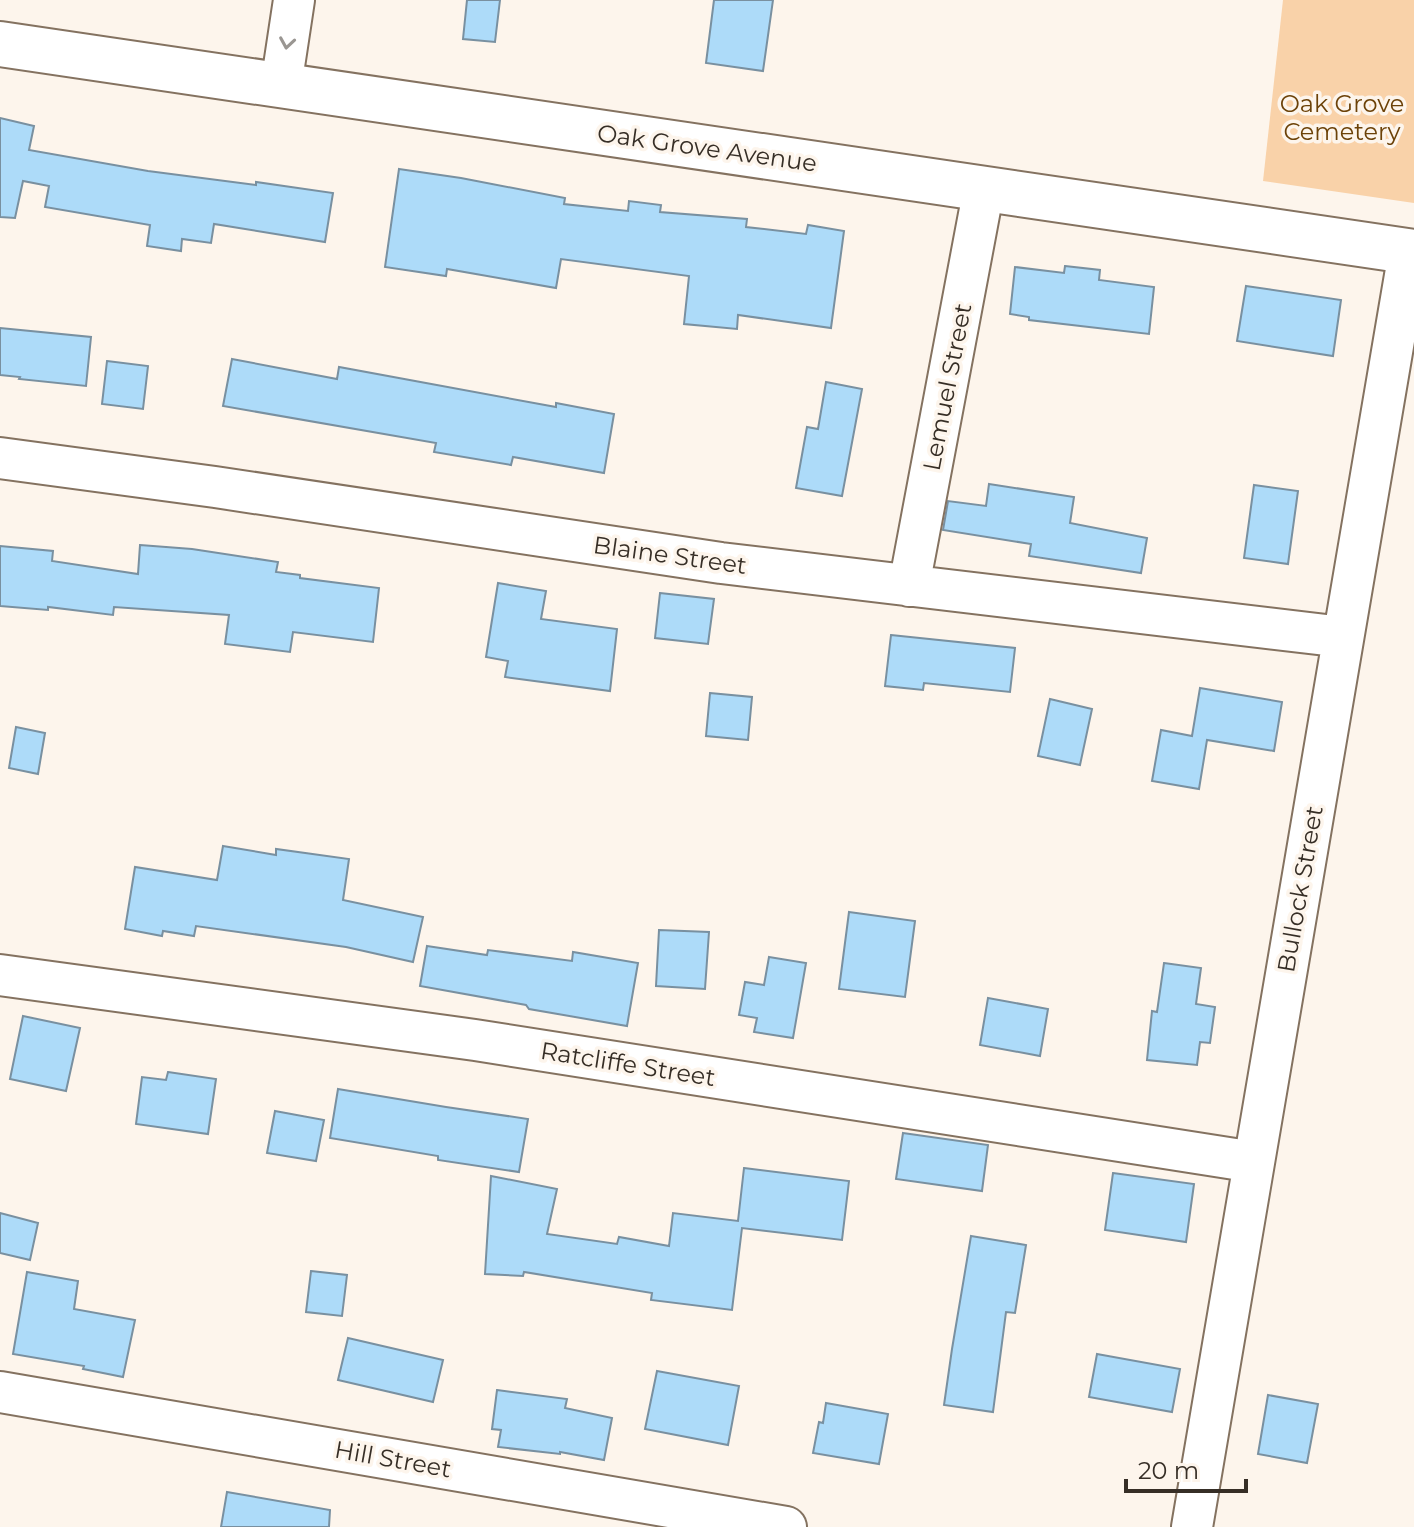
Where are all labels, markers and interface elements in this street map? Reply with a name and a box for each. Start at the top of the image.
one-way arrow [279,36,296,50]
park label: Oak Grove Cemetery [1280,89,1404,146]
street label: Oak Grove Avenue [595,118,819,178]
street label: Lemuel Street [917,301,977,473]
street label: Blaine Street [591,530,749,580]
street label: Bullock Street [1271,803,1329,975]
street label: Ratcliffe Street [539,1036,718,1092]
street label: Hill Street [333,1434,454,1484]
scale bar [1126,1443,1246,1493]
text: 20 m [1138,1456,1199,1485]

